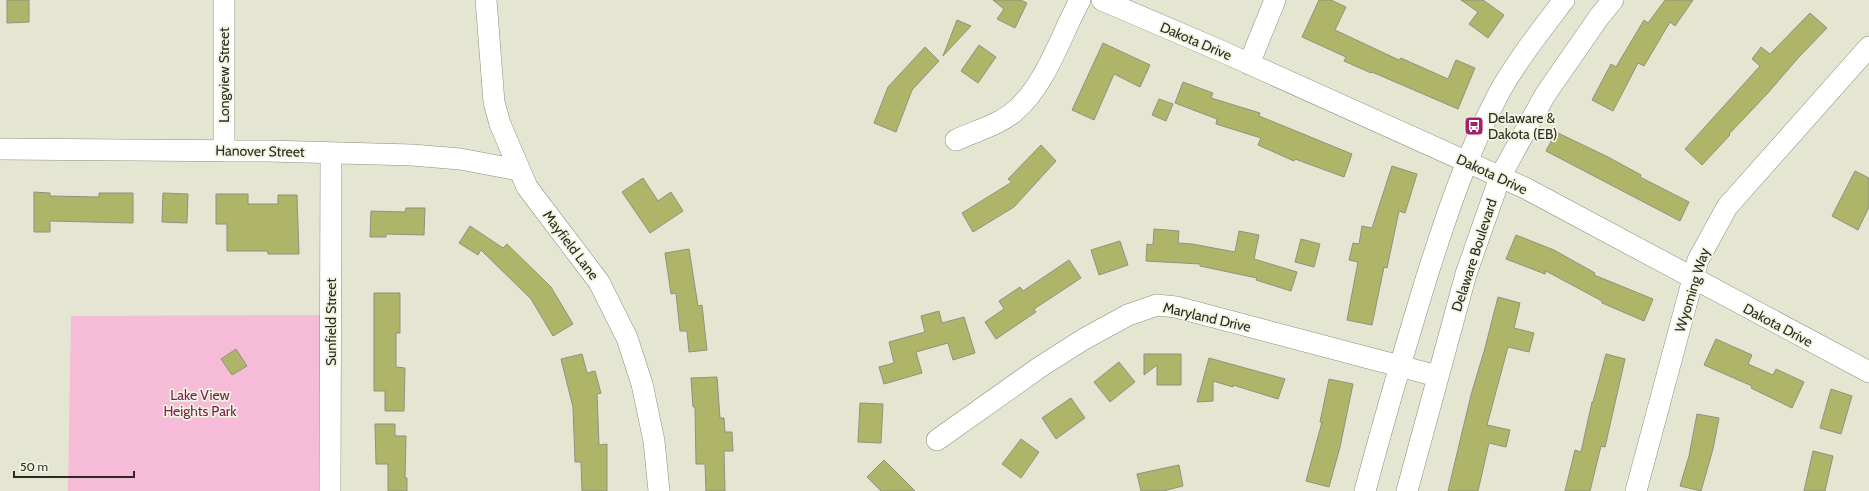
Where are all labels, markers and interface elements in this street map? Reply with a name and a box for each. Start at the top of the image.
street label: Dakota Drive [1157,18,1235,64]
street label: Longview Street [215,27,233,123]
place label: Delaware & Dakota (EB) [1488,109,1557,143]
bus stop icon: Delaware & Dakota (EB) [1463,115,1485,137]
street label: Hanover Street [215,141,305,161]
street label: Dakota Drive [1454,150,1530,198]
street label: Delaware Boulevard [1447,196,1501,314]
street label: Mayfield Lane [539,207,603,283]
street label: Wyoming Way [1671,246,1713,334]
street label: Sunfield Street [322,278,340,366]
street label: Maryland Drive [1161,298,1253,336]
street label: Dakota Drive [1740,299,1816,351]
park label: Lake View Heights Park [163,386,237,420]
scale bar [14,453,134,479]
text: 50 m [20,459,48,474]

